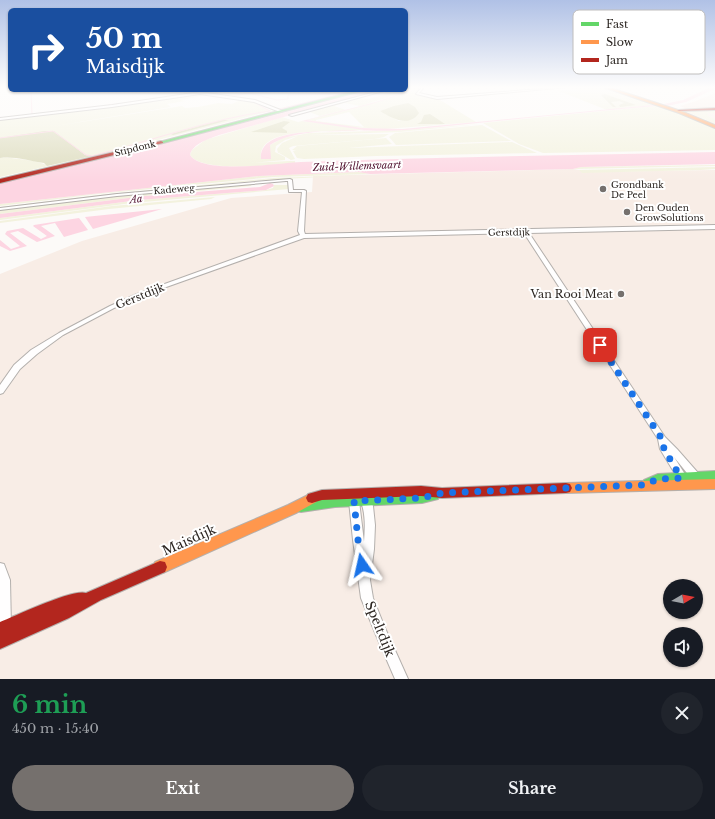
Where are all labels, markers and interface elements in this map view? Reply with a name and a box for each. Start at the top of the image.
legend [573,10,705,74]
text: Fast [606,17,629,31]
text: 50 m [86,21,162,56]
icon: right [20,24,72,76]
text: Slow [606,35,634,49]
text: Jam [604,53,628,67]
text: Maisdijk [86,56,165,78]
street label: Stipdonk [113,137,157,158]
water label: Zuid-Willemsvaart [311,158,402,174]
place label: Grondbank De Peel [611,179,664,200]
street label: Kadeweg [153,182,196,196]
marker: Grondbank De Peel [598,184,608,194]
water label: Aa [127,192,143,206]
place label: Den Ouden GrowSolutions [635,202,704,223]
marker: Den Ouden GrowSolutions [622,207,632,217]
street label: Gerstdijk [488,226,531,238]
street label: Gerstdijk [113,280,167,312]
place label: Van Rooi Meat [529,287,614,301]
marker: Van Rooi Meat [616,289,626,299]
pin [583,328,617,362]
icon: arrive [589,334,611,356]
street label: Maisdijk [160,521,218,559]
position arrow [341,544,383,586]
north arrow [663,579,703,619]
map controls [663,579,703,667]
street label: Speltdijk [361,599,399,659]
button: sound [663,627,703,667]
text: 6 min [12,690,87,719]
button: close [661,692,703,734]
text: 450 m · 15:40 [12,720,99,737]
button: Exit [12,765,354,811]
button: Share [362,765,703,811]

